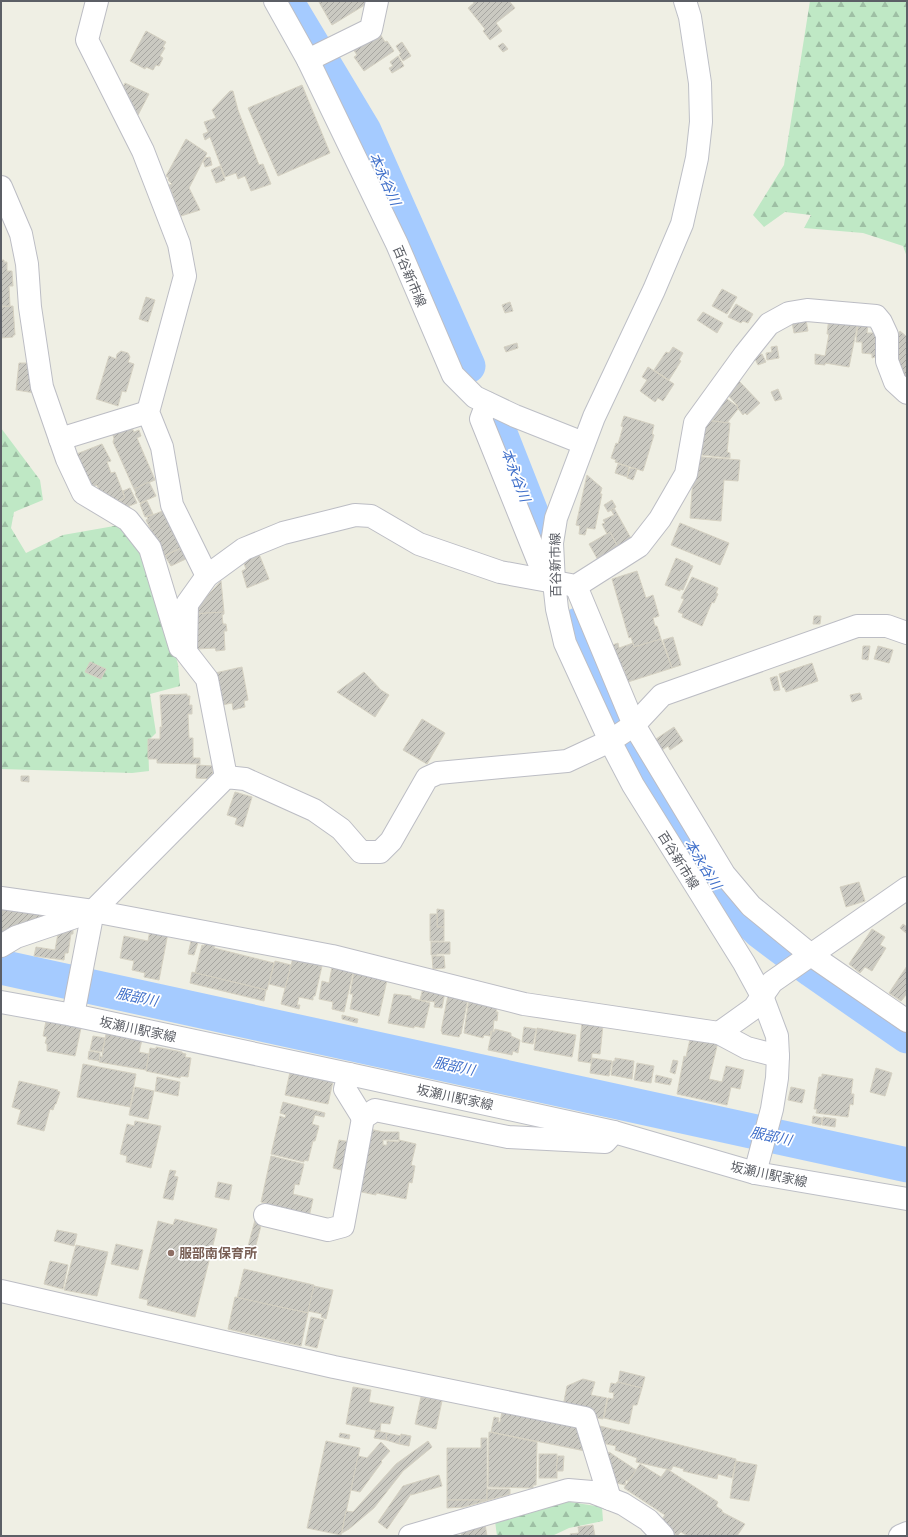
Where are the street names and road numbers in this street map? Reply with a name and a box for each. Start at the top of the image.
street label: 百谷新市線 [390,243,430,309]
street label: 百谷新市線 [546,532,564,598]
street label: 百谷新市線 [655,828,703,892]
street label: 坂瀬川駅家線 [98,1013,178,1045]
street label: 坂瀬川駅家線 [415,1081,495,1113]
street label: 坂瀬川駅家線 [729,1158,809,1190]

